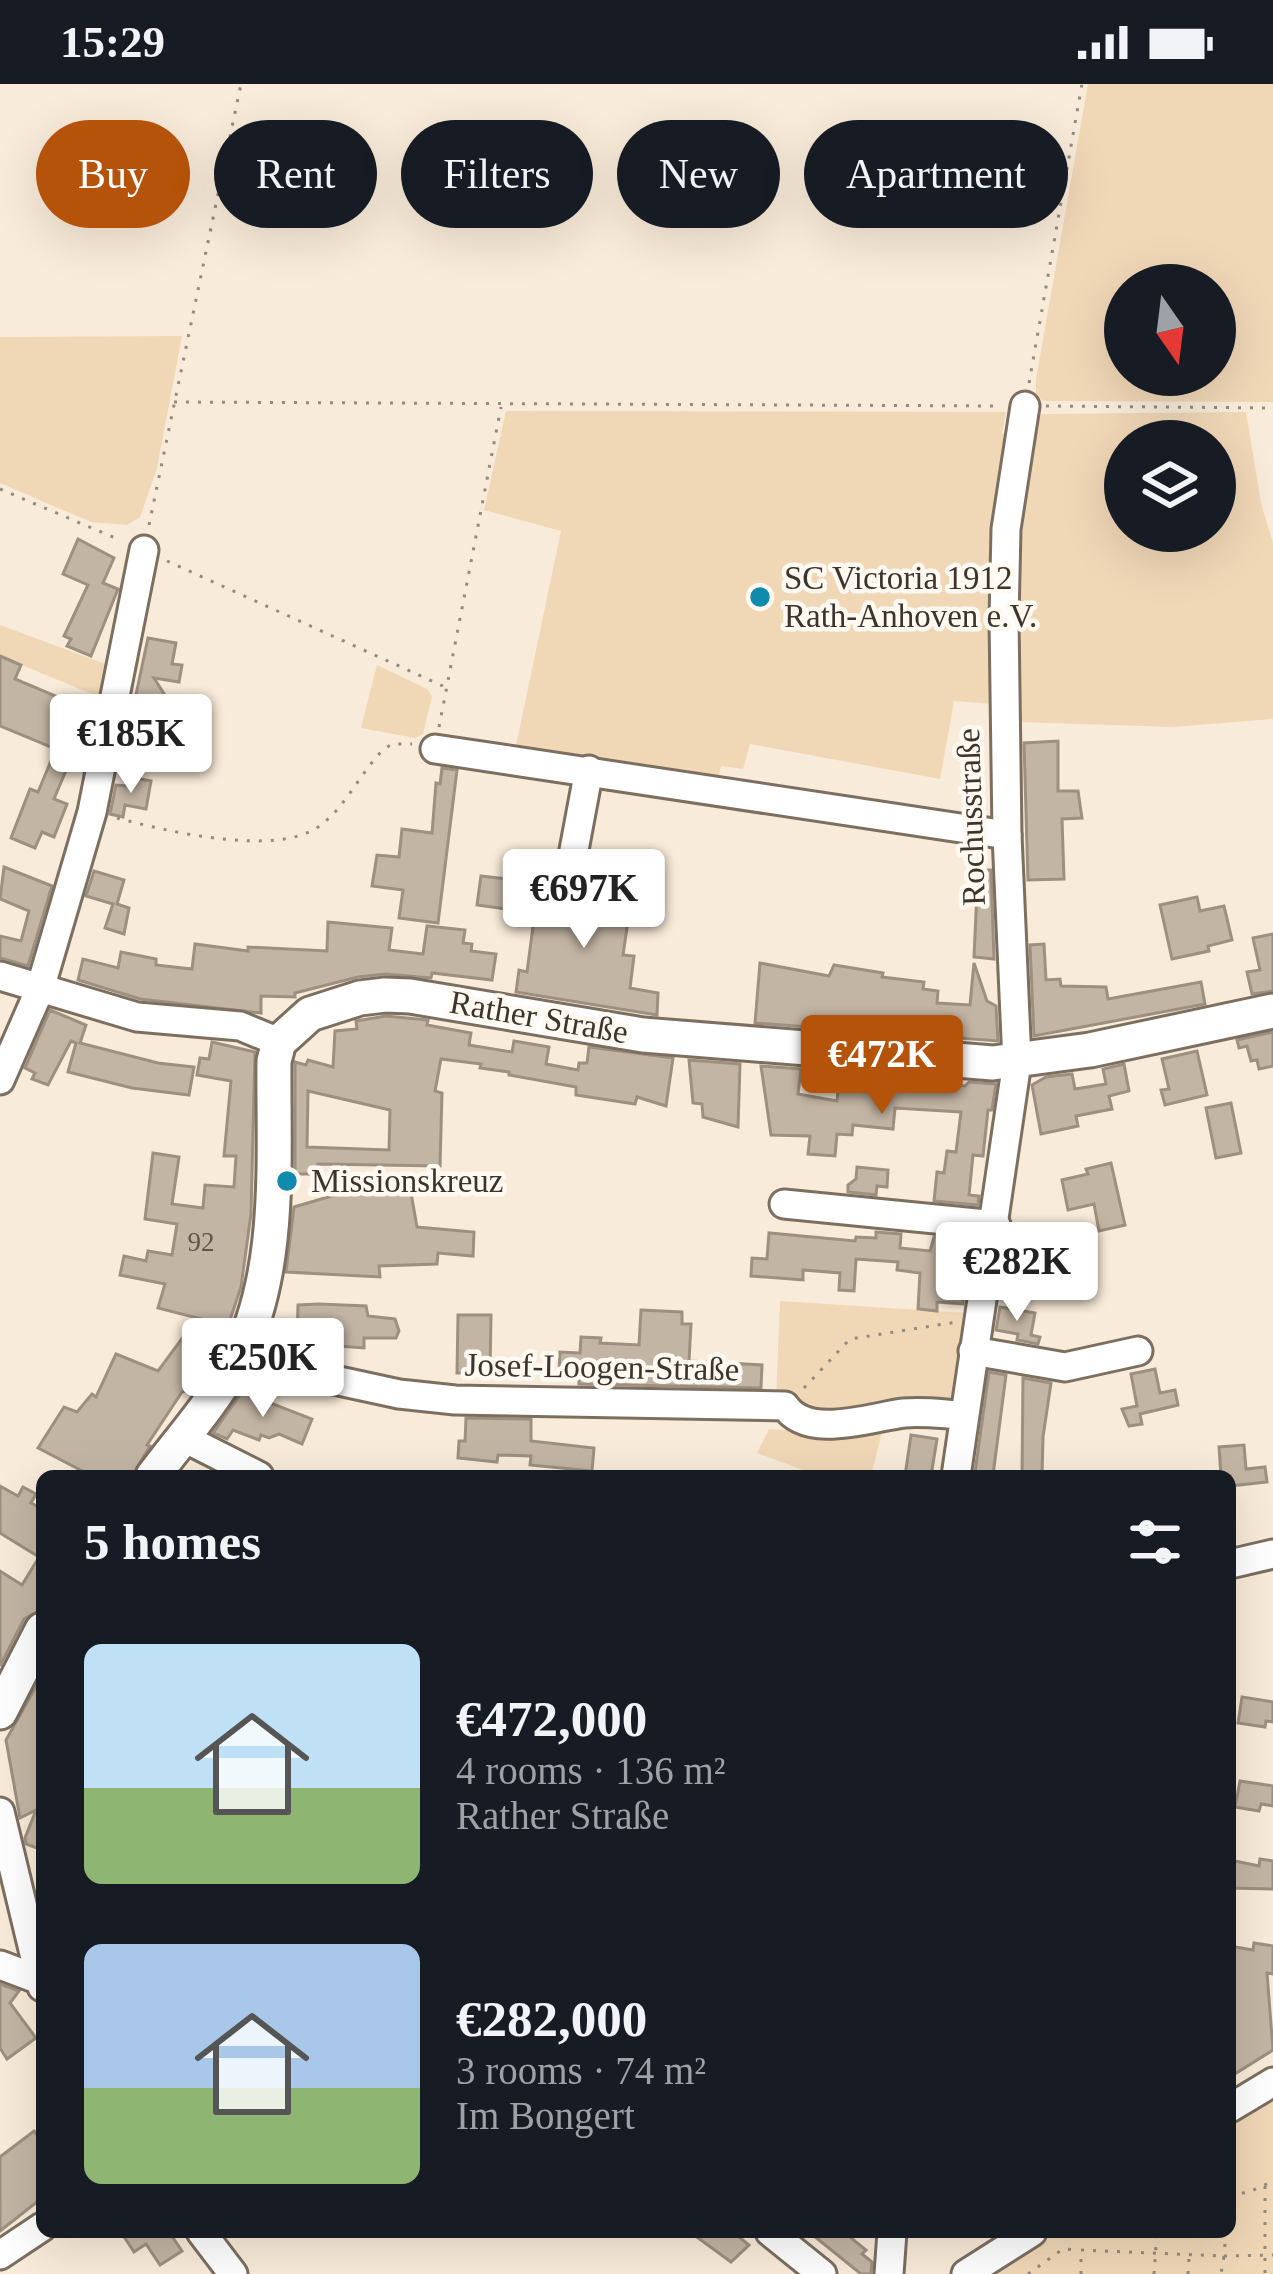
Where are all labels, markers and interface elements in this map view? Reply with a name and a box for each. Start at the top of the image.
text: 15:29 [60,17,165,67]
chip: Buy [36,120,190,228]
chip: Rent [214,120,377,228]
chip: Filters [401,120,593,228]
chip: New [617,120,780,228]
chip: Apartment [804,120,1068,228]
north arrow [1104,264,1236,396]
map controls [1104,264,1236,552]
button: layers [1104,420,1236,552]
place label: SC Victoria 1912 Rath-Anhoven e.V. [784,560,1037,634]
marker: SC Victoria 1912 Rath-Anhoven e.V. [747,584,773,610]
pin: €185K [47,694,215,796]
text: €185K [77,711,185,754]
street label: Rochusstraße [950,728,992,906]
pin: €697K [500,849,668,951]
text: €697K [530,866,638,909]
street label: Rather Straße [447,984,631,1050]
pin: €472K [798,1015,966,1117]
text: €472K [828,1032,936,1075]
place label: Missionskreuz [311,1163,504,1199]
marker: Missionskreuz [274,1168,300,1194]
pin: €282K [933,1222,1101,1324]
house number: 92 [188,1227,215,1257]
text: €282K [963,1239,1071,1282]
pin: €250K [179,1318,347,1420]
text: €250K [209,1335,317,1378]
street label: Josef-Loogen-Straße [464,1347,740,1387]
icon: filters [1122,1509,1188,1575]
text: 5 homes [84,1514,261,1570]
text: €472,000 [456,1691,647,1747]
icon: home [180,1692,324,1836]
text: 4 rooms · 136 m² [456,1749,726,1792]
text: Rather Straße [456,1794,669,1837]
text: €282,000 [456,1991,647,2047]
icon: home [180,1992,324,2136]
text: 3 rooms · 74 m² [456,2049,706,2092]
text: Im Bongert [456,2094,635,2137]

